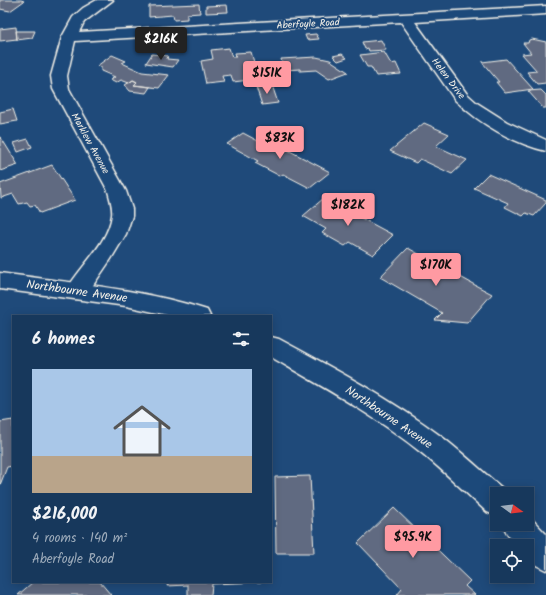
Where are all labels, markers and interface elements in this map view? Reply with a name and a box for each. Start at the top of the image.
street label: Aberfoyle Road [276,14,341,34]
pin: $216K [133,27,189,61]
text: $216K [144,29,178,50]
street label: Helen Drive [427,54,469,103]
pin: $151K [239,61,295,95]
text: $151K [252,63,282,84]
street label: Marklew Avenue [67,110,114,177]
pin: $83K [256,126,304,160]
text: $83K [265,128,295,149]
pin: $182K [320,193,376,227]
text: $182K [331,195,365,216]
pin: $170K [408,253,464,287]
text: $170K [420,255,452,276]
street label: Northbourne Avenue [25,275,129,308]
text: 6 homes [32,326,95,353]
icon: filters [230,328,252,350]
street label: Northbourne Avenue [341,381,437,454]
icon: home [106,395,178,467]
north arrow [490,487,534,531]
map controls [490,487,534,583]
text: $216,000 [32,501,97,528]
pin: $95.9K [380,525,446,559]
text: $95.9K [394,527,432,548]
text: 4 rooms · 140 m² [32,528,127,549]
button: locate [490,539,534,583]
text: Aberfoyle Road [32,549,114,570]

